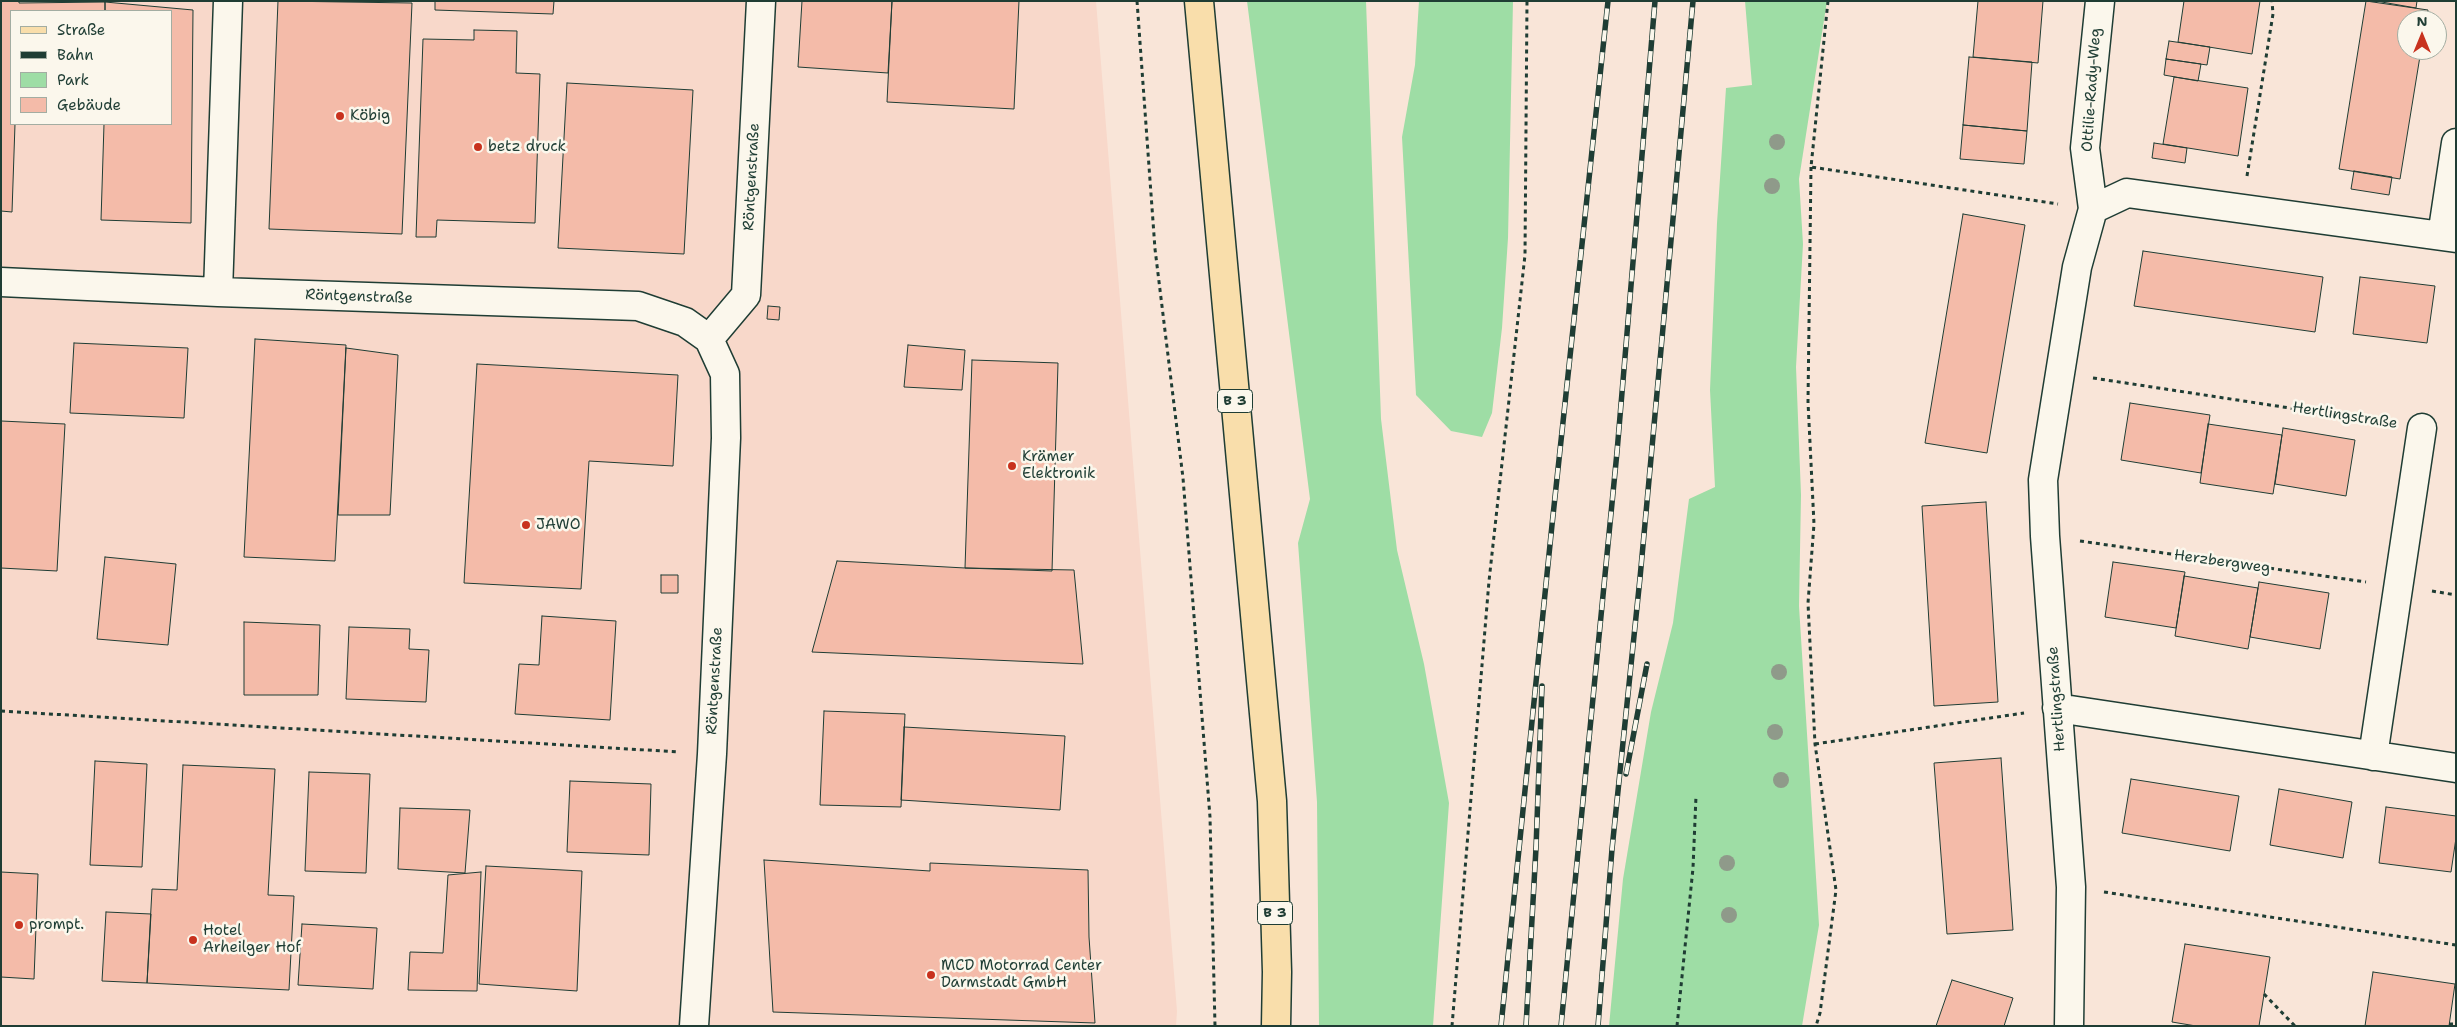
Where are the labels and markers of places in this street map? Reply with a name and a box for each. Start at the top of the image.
place label: Köbig [350,107,390,125]
marker: Köbig [334,110,346,122]
place label: betz druck [488,138,566,156]
marker: betz druck [472,141,484,153]
place label: Krämer Elektronik [1022,448,1096,483]
marker: Krämer Elektronik [1006,460,1018,472]
place label: JAWO [536,516,580,534]
marker: JAWO [520,519,532,531]
place label: prompt. [29,916,84,934]
marker: prompt. [13,919,25,931]
place label: Hotel Arheilger Hof [203,922,301,957]
marker: Hotel Arheilger Hof [187,934,199,946]
place label: MCD Motorrad Center Darmstadt GmbH [941,957,1102,992]
marker: MCD Motorrad Center Darmstadt GmbH [925,969,937,981]

